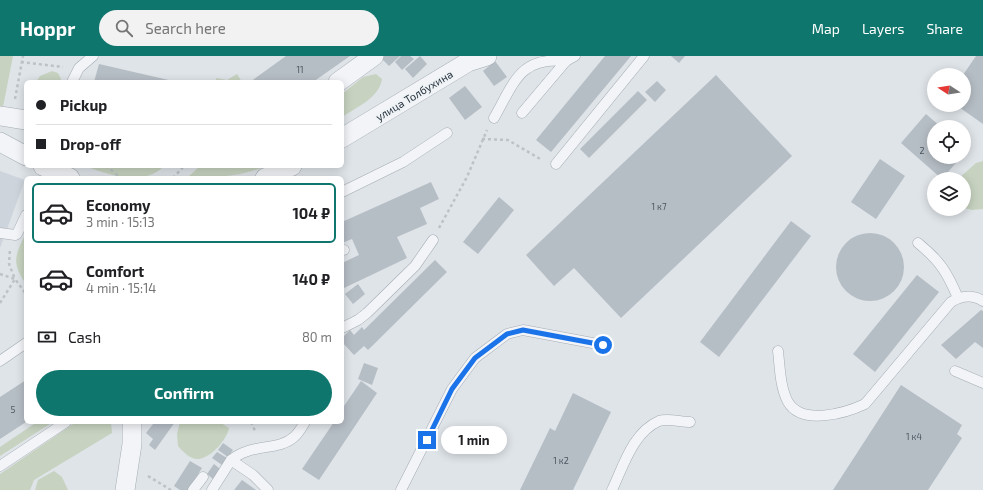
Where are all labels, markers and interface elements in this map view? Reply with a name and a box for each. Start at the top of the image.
search box [99,10,379,46]
text: Hoppr [20,17,75,40]
icon: search [113,17,135,39]
text: Search here [145,19,226,37]
text: Map [812,20,840,37]
text: Layers [862,20,904,37]
text: Share [926,20,963,37]
house number: 11 [296,64,304,75]
street label: улица Толбухина [373,67,455,124]
north arrow [927,68,971,112]
map controls [927,68,971,216]
text: Pickup [60,96,107,114]
button: locate [927,120,971,164]
text: Drop-off [60,135,121,153]
house number: 2 [919,145,925,156]
button: layers [927,172,971,216]
icon: car [38,195,74,231]
text: Economy [86,196,151,214]
house number: 1 к7 [651,201,667,212]
text: 104 ₽ [292,204,330,222]
text: 3 min · 15:13 [86,214,155,230]
icon: car [38,261,74,297]
text: Comfort [86,262,144,280]
text: 140 ₽ [292,270,330,288]
text: 4 min · 15:14 [86,280,156,296]
icon: cash [36,326,58,348]
text: Cash [68,328,101,346]
text: 80 m [302,329,332,345]
route start [594,336,612,354]
button: Confirm [36,370,332,416]
house number: 5 [11,404,16,415]
callout: 1 min [441,426,507,454]
route end [418,431,436,449]
house number: 1 к4 [906,431,922,442]
text: 1 min [458,432,490,448]
house number: 1 к2 [553,455,569,466]

